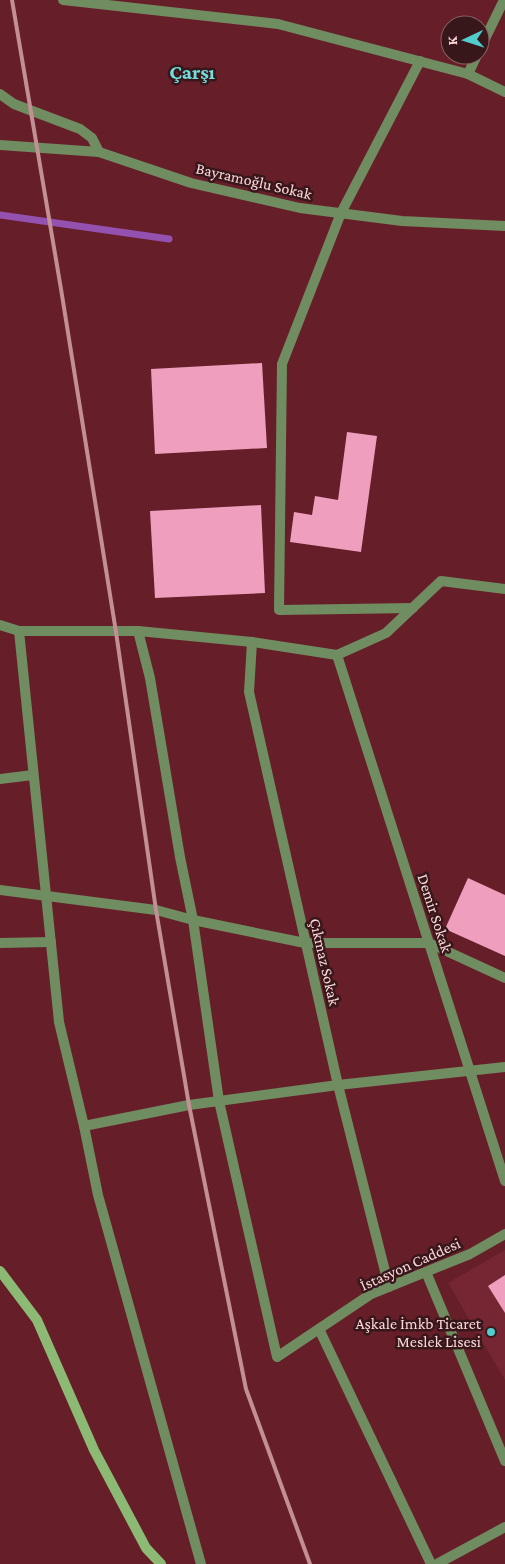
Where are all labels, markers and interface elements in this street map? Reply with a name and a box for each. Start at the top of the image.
north arrow [440,15,490,65]
text: K [444,35,460,46]
district label: Çarşı [169,60,215,84]
street label: Bayramoğlu Sokak [194,159,314,204]
street label: Demir Sokak [414,872,456,955]
street label: Çıkmaz Sokak [306,917,343,1008]
street label: İstasyon Caddesi [357,1234,463,1295]
place label: Aşkale İmkb Ticaret Meslek Lisesi [355,1315,482,1350]
marker: Aşkale İmkb Ticaret Meslek Lisesi [485,1326,497,1338]

